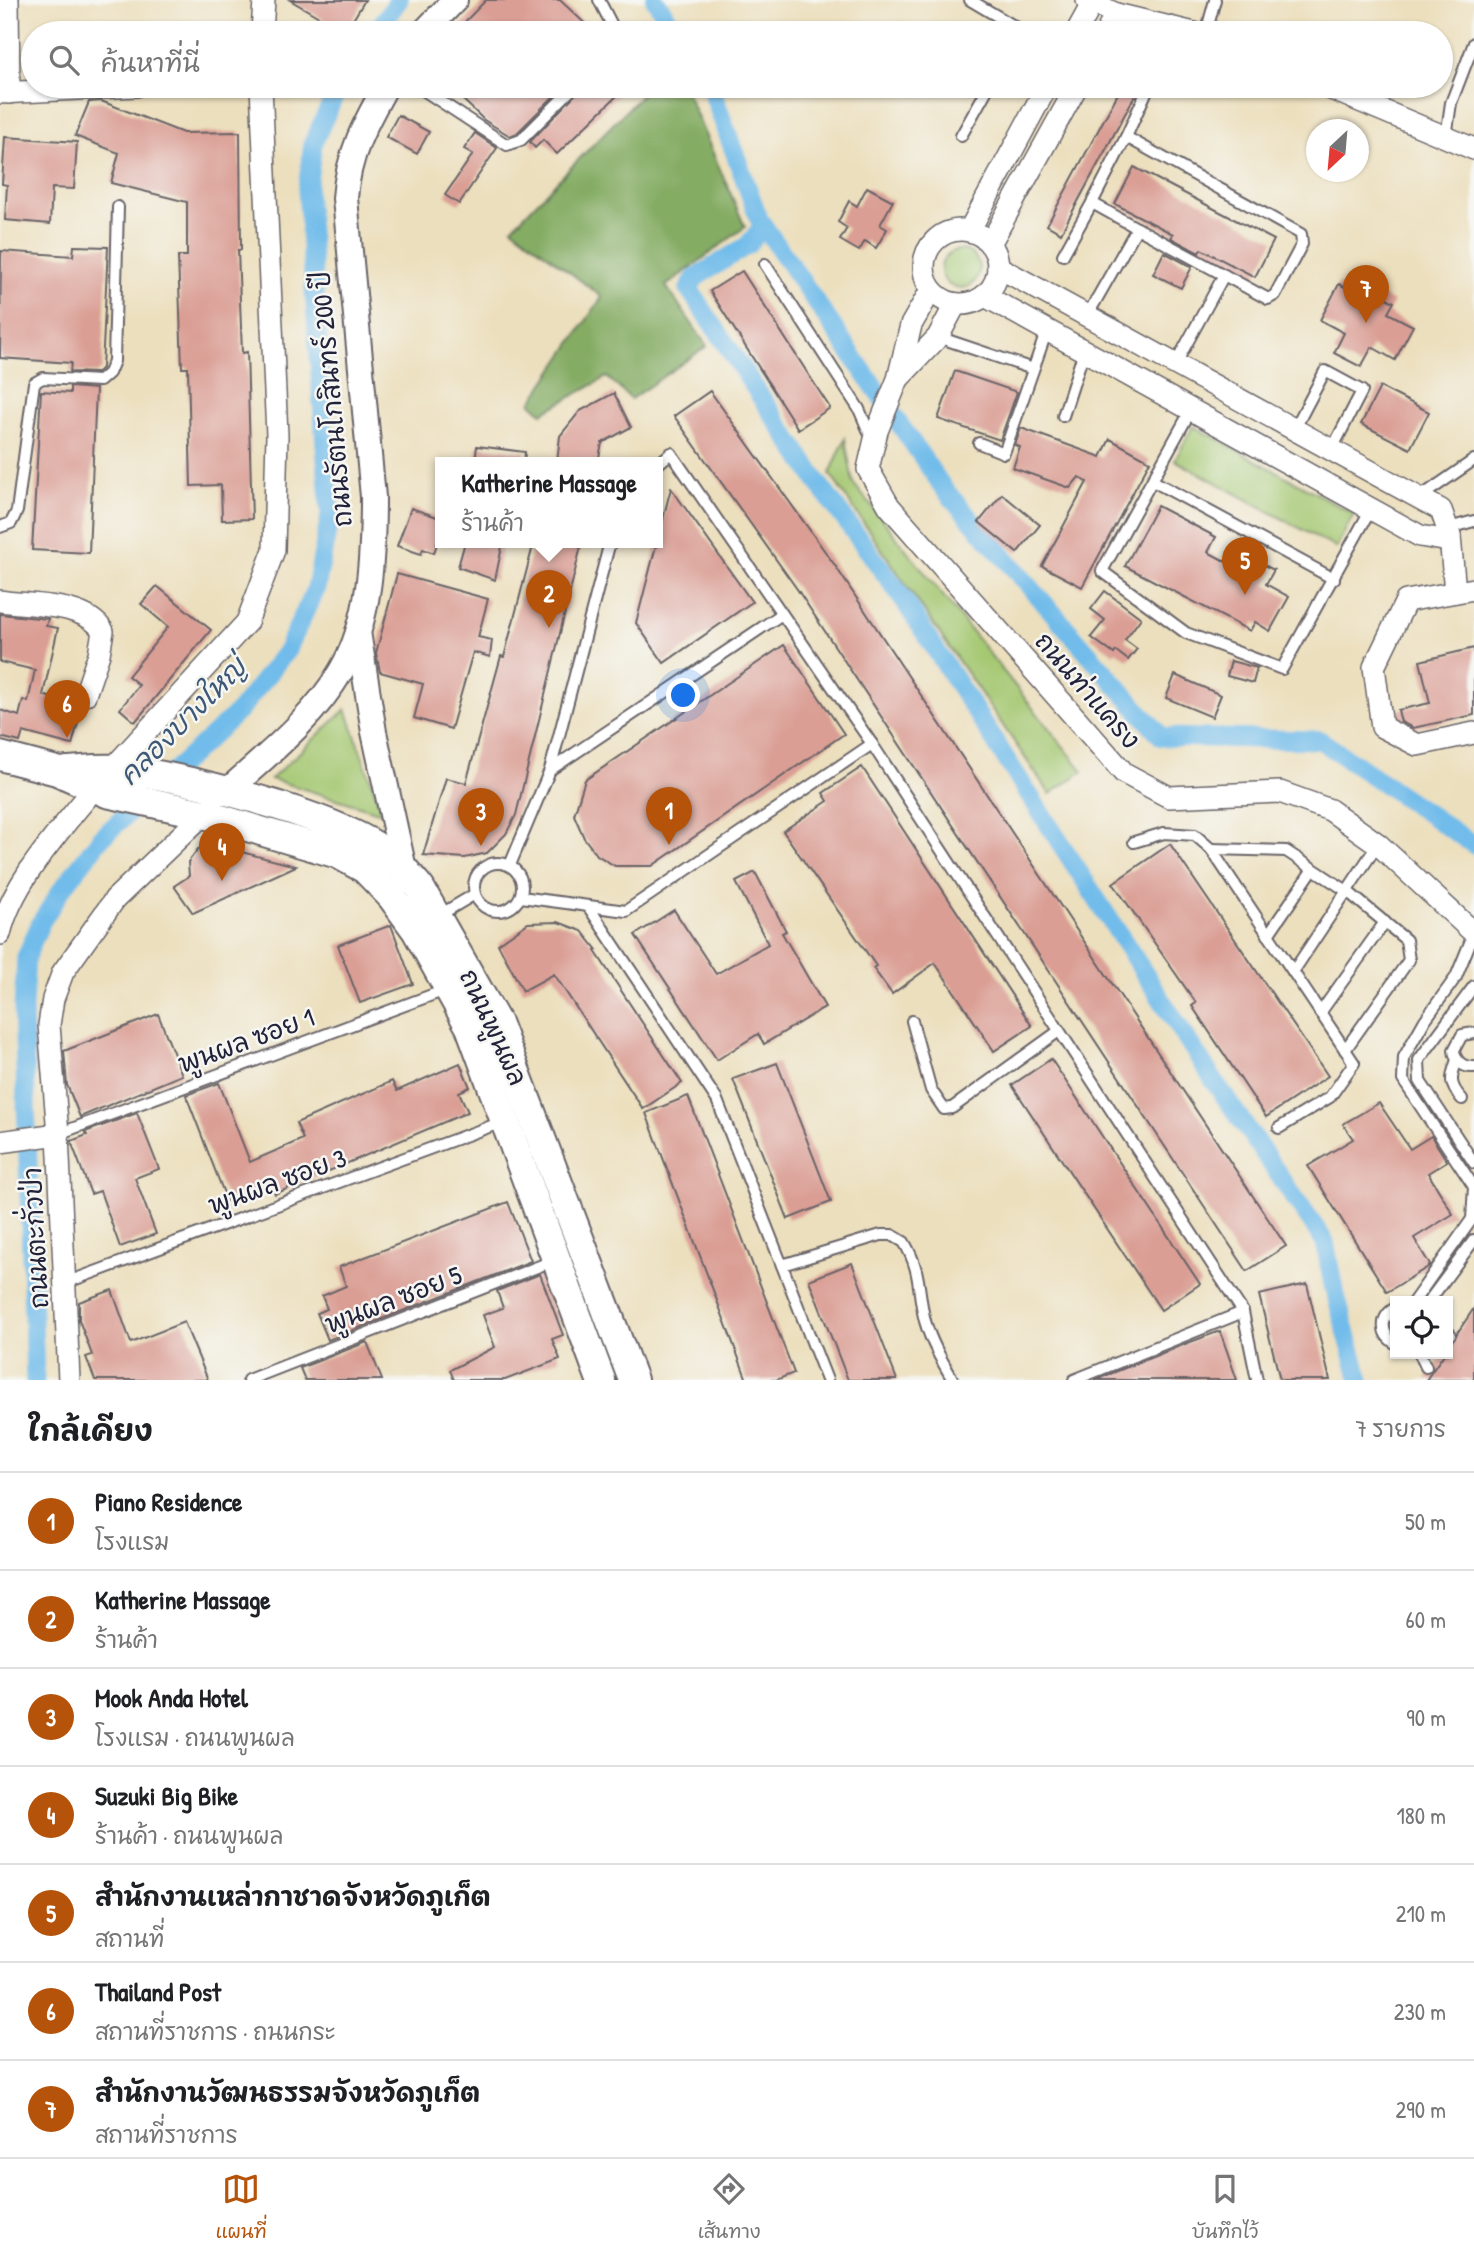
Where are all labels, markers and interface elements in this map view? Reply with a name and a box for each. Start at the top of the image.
search box [21,21,1453,98]
icon: search [45,41,83,79]
text: ค้นหาที่นี่ [101,45,200,80]
north arrow [1306,119,1369,182]
pin: 7 [1343,265,1389,323]
street label: ถนนรัตนโกสินทร์ 200 ปี [302,269,360,529]
popup [435,457,663,548]
text: Katherine Massage [461,465,637,500]
text: ร้านค้า [461,507,524,538]
pin: 5 [1222,537,1268,595]
pin: 2 [526,570,572,628]
street label: ถนนท่าแครง [1027,624,1149,756]
water label: คลองบางใหญ่ [110,645,258,793]
your location [666,678,700,712]
pin: 6 [44,680,90,738]
pin: 1 [646,787,692,845]
pin: 3 [458,788,504,846]
pin: 4 [199,823,245,881]
street label: ถนนพูนผล [450,963,536,1092]
street label: พูนผล ซอย 1 [173,999,320,1083]
street label: พูนผล ซอย 3 [203,1140,352,1224]
street label: ถนนตะกั่วป่า [9,1166,56,1310]
street label: พูนผล ซอย 5 [319,1257,467,1343]
map controls [1390,1296,1453,1359]
button: locate [1390,1296,1453,1359]
text: ใกล้เคียง [28,1410,153,1450]
text: 7 รายการ [1356,1413,1446,1444]
text: Piano Residence [95,1484,242,1519]
text: 1 [47,1506,55,1537]
text: 50 m [1405,1506,1446,1537]
text: โรงแรม [95,1526,169,1557]
text: Katherine Massage [95,1582,271,1617]
text: 2 [46,1604,56,1635]
text: 60 m [1406,1604,1446,1635]
text: ร้านค้า [95,1624,158,1655]
text: Mook Anda Hotel [95,1680,248,1715]
text: 3 [46,1702,56,1733]
text: 90 m [1406,1702,1446,1733]
text: โรงแรม · ถนนพูนผล [95,1722,295,1753]
text: Suzuki Big Bike [95,1778,238,1813]
text: 4 [47,1800,55,1831]
text: 180 m [1396,1800,1446,1831]
text: ร้านค้า · ถนนพูนผล [95,1820,283,1851]
text: สำนักงานเหล่ากาชาดจังหวัดภูเก็ต [95,1879,491,1914]
text: 5 [46,1898,56,1929]
text: 210 m [1396,1898,1446,1929]
text: สถานที่ [95,1923,164,1954]
text: Thailand Post [95,1974,221,2009]
text: 6 [46,1996,56,2027]
text: 230 m [1394,1996,1446,2027]
text: สถานที่ราชการ · ถนนกระ [95,2016,335,2047]
text: สำนักงานวัฒนธรรมจังหวัดภูเก็ต [95,2075,480,2110]
text: 7 [45,2094,57,2125]
text: 290 m [1396,2094,1446,2125]
text: สถานที่ราชการ [95,2119,238,2150]
tab: แผนที่ [216,2170,267,2245]
tab: เส้นทาง [698,2170,761,2245]
tab: บันทึกไว้ [1192,2170,1258,2245]

